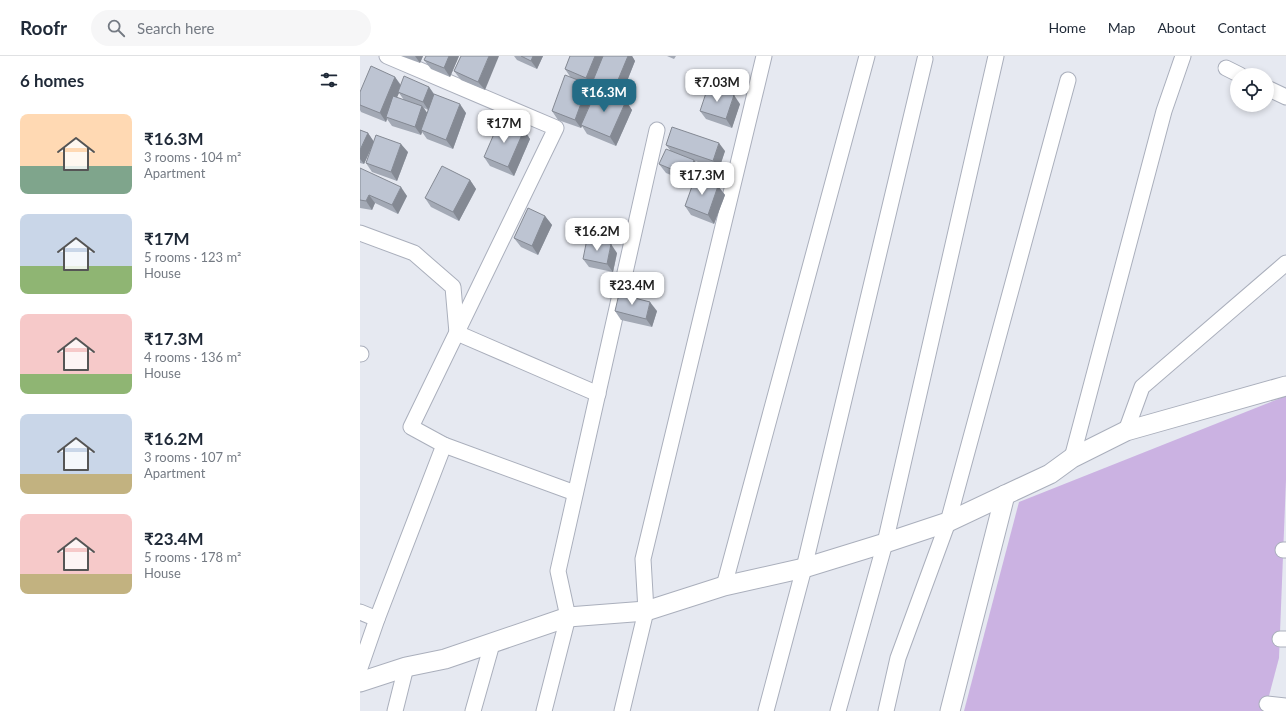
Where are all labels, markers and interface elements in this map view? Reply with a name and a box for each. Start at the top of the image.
search box [91,10,371,46]
text: Roofr [20,16,67,39]
icon: search [105,17,127,39]
text: Search here [137,19,214,37]
text: Home [1048,19,1086,36]
text: Map [1108,19,1135,36]
text: About [1157,19,1195,36]
text: Contact [1217,19,1266,36]
map controls [1230,68,1274,112]
button: locate [1230,68,1274,112]
icon: filters [318,69,340,91]
pin: ₹7.03M [684,69,750,103]
text: 6 homes [20,70,84,91]
text: ₹7.03M [694,74,740,90]
pin: ₹16.3M [571,79,637,113]
text: ₹16.3M [581,84,627,100]
pin: ₹17M [480,110,528,144]
text: ₹17M [487,115,521,131]
text: ₹16.3M [144,128,204,149]
icon: home [52,130,100,178]
text: 3 rooms · 104 m² [144,149,241,165]
pin: ₹17.3M [669,162,735,196]
text: Apartment [144,165,205,181]
text: ₹17.3M [679,167,725,183]
pin: ₹16.2M [564,218,630,252]
text: ₹16.2M [574,223,620,239]
text: ₹17M [144,228,190,249]
icon: home [52,230,100,278]
text: 5 rooms · 123 m² [144,249,241,265]
text: House [144,265,181,281]
pin: ₹23.4M [599,272,665,306]
text: ₹23.4M [609,277,655,293]
text: ₹17.3M [144,328,204,349]
icon: home [52,330,100,378]
text: 4 rooms · 136 m² [144,349,241,365]
text: House [144,365,181,381]
text: ₹16.2M [144,428,204,449]
icon: home [52,430,100,478]
text: 3 rooms · 107 m² [144,449,241,465]
text: Apartment [144,465,205,481]
text: ₹23.4M [144,528,204,549]
icon: home [52,530,100,578]
text: 5 rooms · 178 m² [144,549,241,565]
text: House [144,565,181,581]

